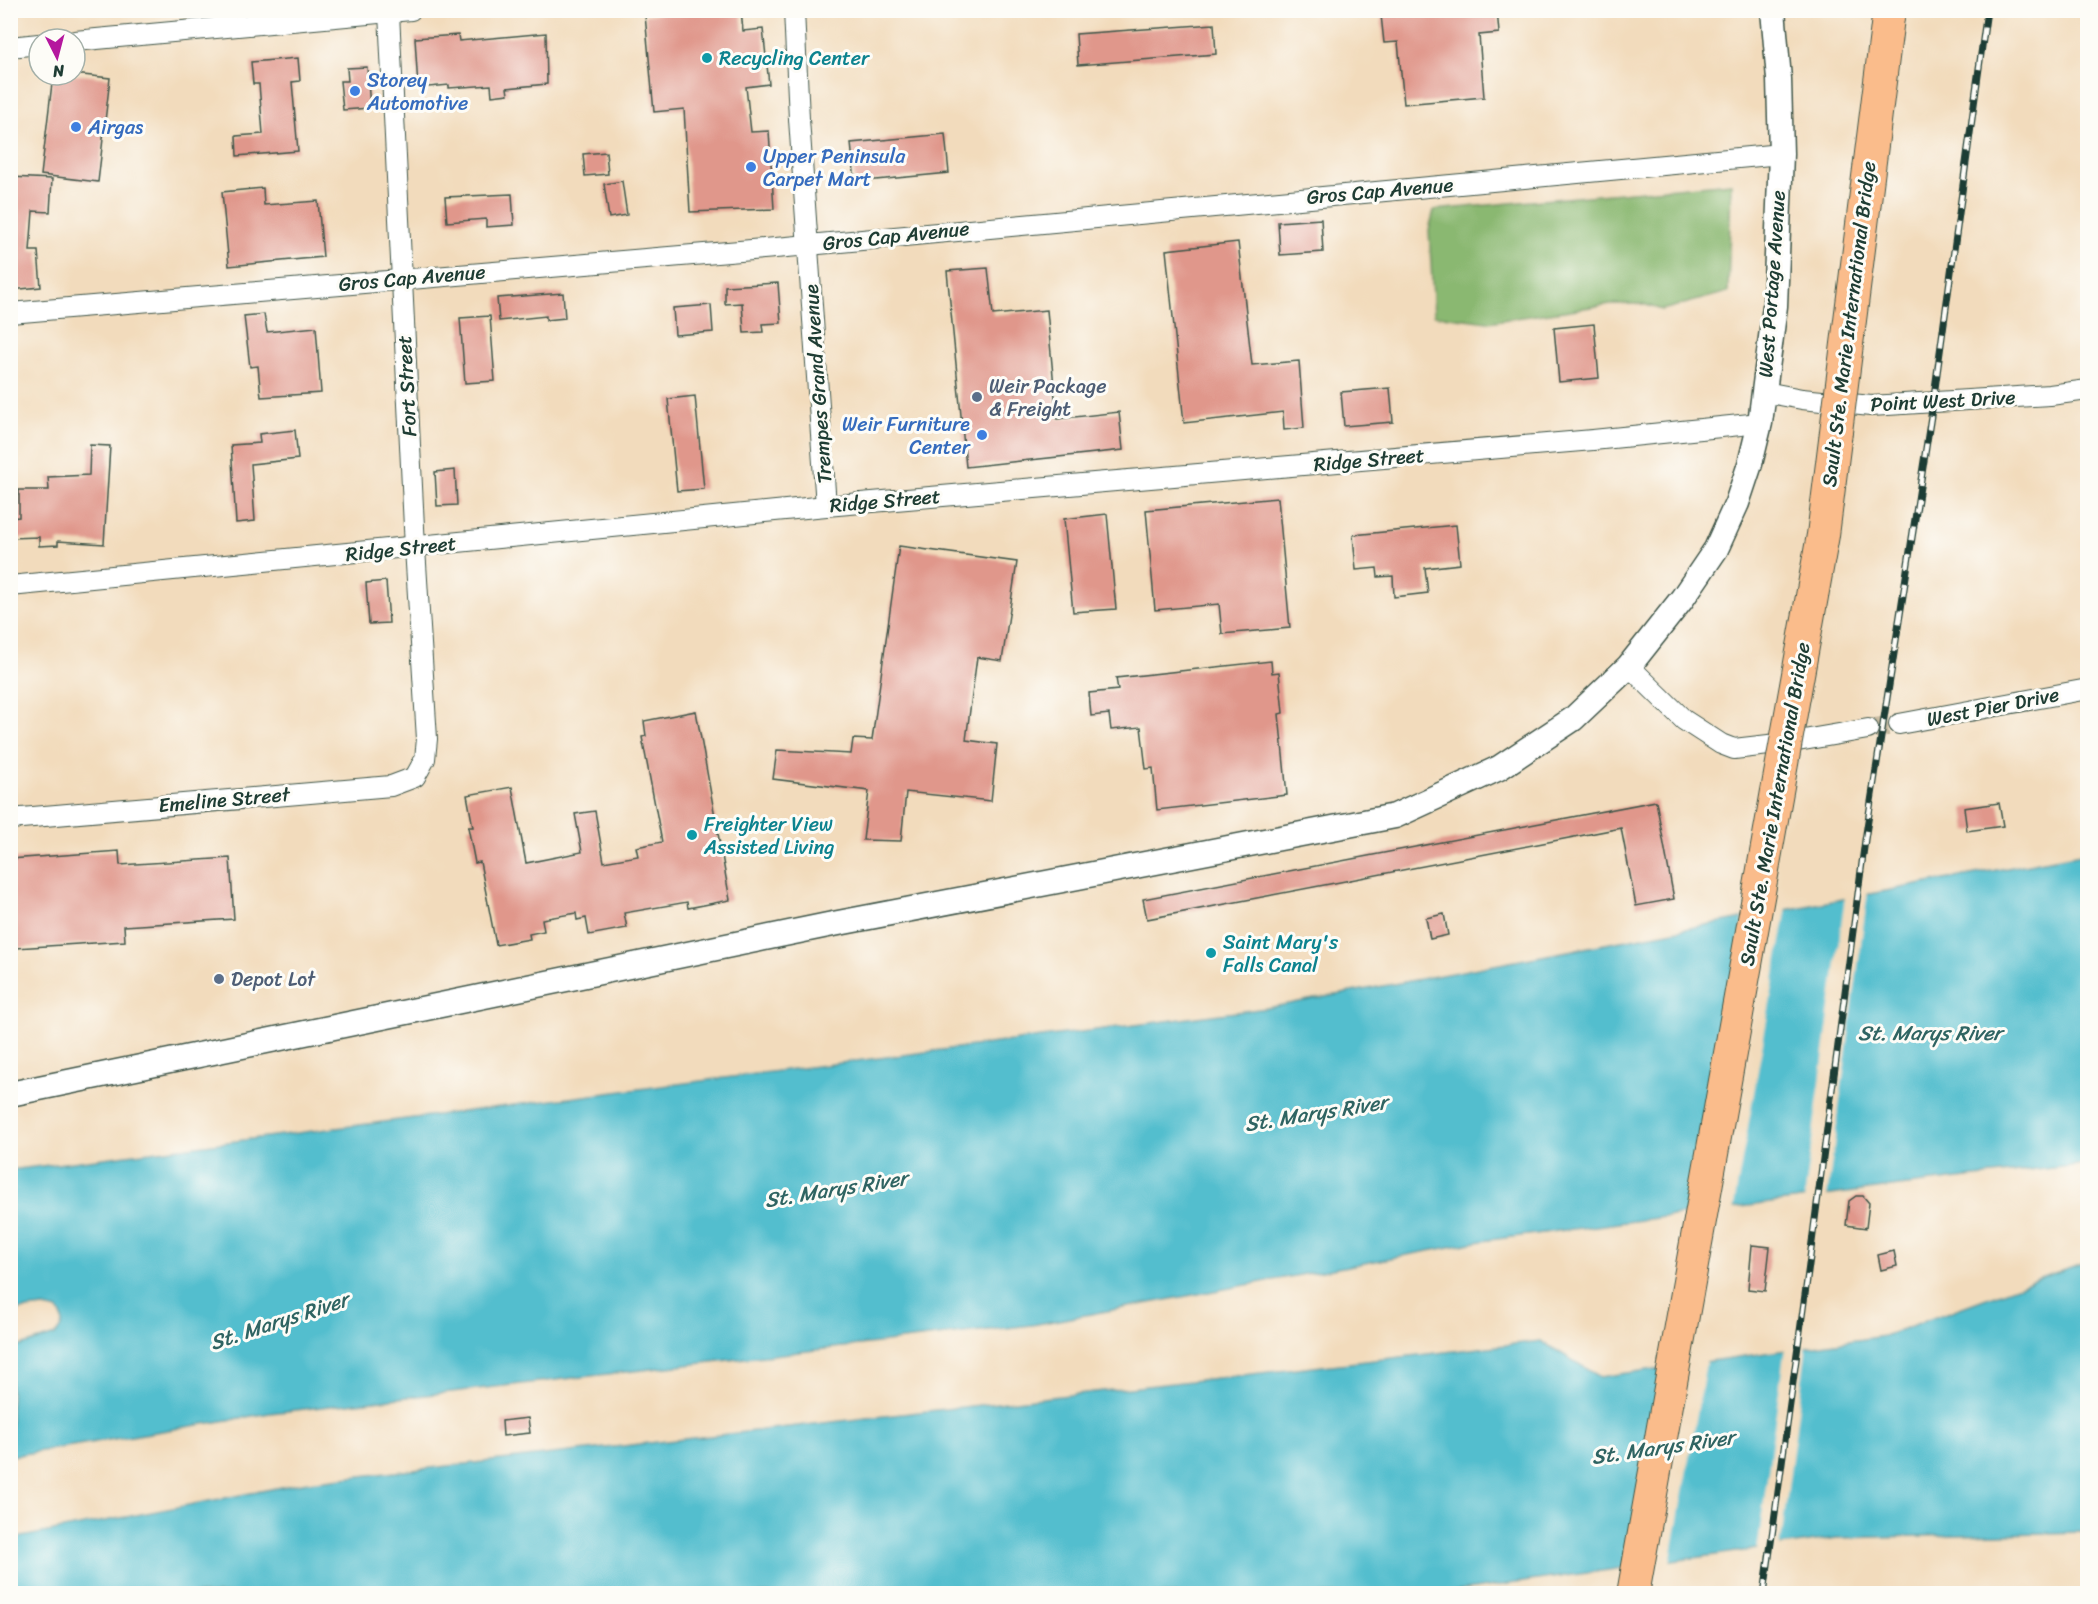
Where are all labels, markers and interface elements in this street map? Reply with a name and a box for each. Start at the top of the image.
north arrow [27,27,87,87]
place label: Recycling Center [719,41,870,76]
marker: Recycling Center [700,51,714,65]
text: N [51,56,67,87]
place label: Storey Automotive [366,63,468,121]
marker: Storey Automotive [348,84,362,98]
place label: Airgas [87,110,144,145]
marker: Airgas [69,120,83,134]
place label: Upper Peninsula Carpet Mart [763,139,906,197]
street label: Sault Ste. Marie International Bridge [1812,159,1886,489]
marker: Upper Peninsula Carpet Mart [744,160,758,174]
street label: Gros Cap Avenue [1305,167,1455,215]
street label: West Portage Avenue [1748,189,1796,379]
street label: Gros Cap Avenue [821,211,971,261]
street label: Gros Cap Avenue [337,254,487,302]
street label: Trempes Grand Avenue [794,283,842,485]
street label: Fort Street [387,334,427,438]
place label: Weir Package & Freight [989,369,1106,427]
street label: Point West Drive [1870,380,2016,422]
marker: Weir Package & Freight [970,390,984,404]
place label: Weir Furniture Center [842,407,971,465]
marker: Weir Furniture Center [975,428,989,442]
street label: Ridge Street [1312,438,1426,482]
street label: Ridge Street [828,479,942,523]
street label: Ridge Street [344,526,458,572]
street label: Sault Ste. Marie International Bridge [1729,639,1821,969]
street label: West Pier Drive [1924,677,2062,737]
street label: Emeline Street [157,777,292,823]
place label: Freighter View Assisted Living [703,807,834,865]
marker: Freighter View Assisted Living [685,828,699,842]
place label: Saint Mary's Falls Canal [1223,925,1339,983]
marker: Saint Mary's Falls Canal [1204,946,1218,960]
place label: Depot Lot [231,962,316,997]
marker: Depot Lot [212,972,226,986]
water label: St. Marys River [1858,1014,2005,1052]
water label: St. Marys River [1242,1082,1393,1143]
water label: St. Marys River [762,1158,913,1219]
water label: St. Marys River [205,1280,357,1361]
water label: St. Marys River [1589,1418,1740,1476]

